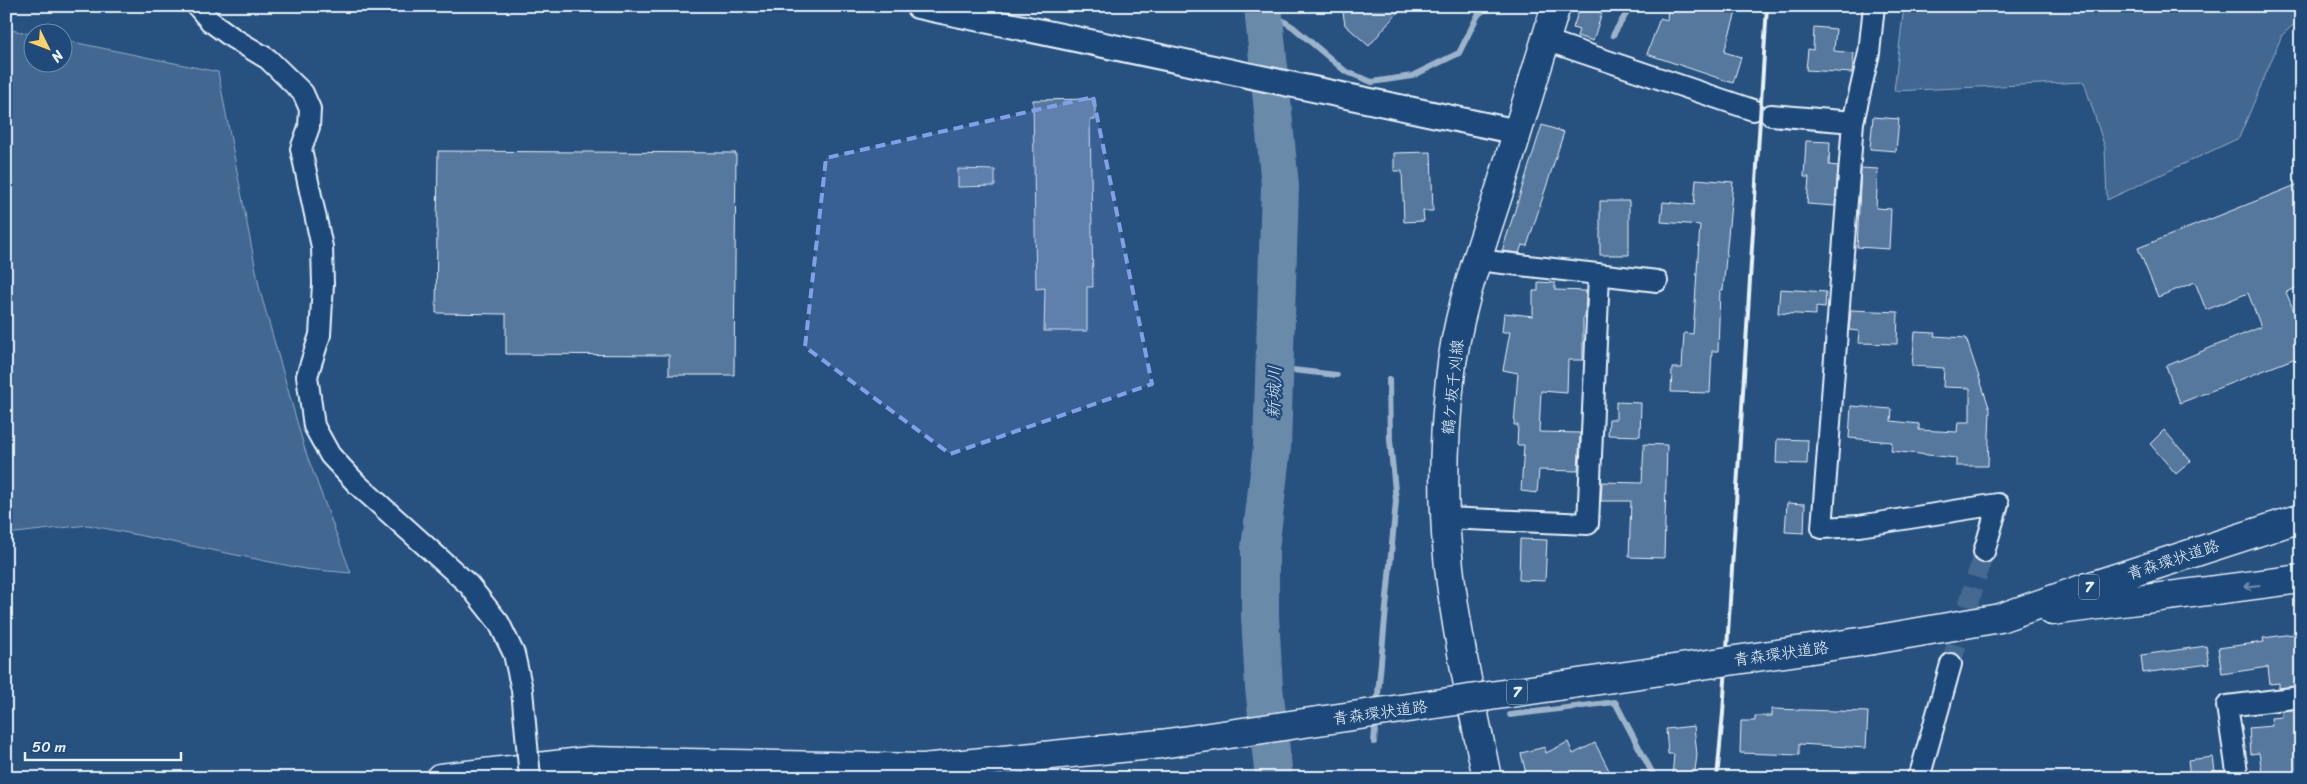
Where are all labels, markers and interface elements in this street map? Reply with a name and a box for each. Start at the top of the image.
north arrow [22,22,72,72]
text: N [45,44,70,69]
street label: 鶴ケ坂千刈線 [1433,338,1472,436]
water label: 新城川 [1257,364,1291,420]
street label: 青森環状道路 [2123,531,2223,588]
road number: 7 [2079,574,2099,600]
one-way arrow [2245,581,2261,591]
street label: 青森環状道路 [1732,632,1831,675]
road number: 7 [1507,680,1527,704]
street label: 青森環状道路 [1331,691,1430,734]
scale bar [25,729,181,761]
text: 50 m [32,734,67,760]

